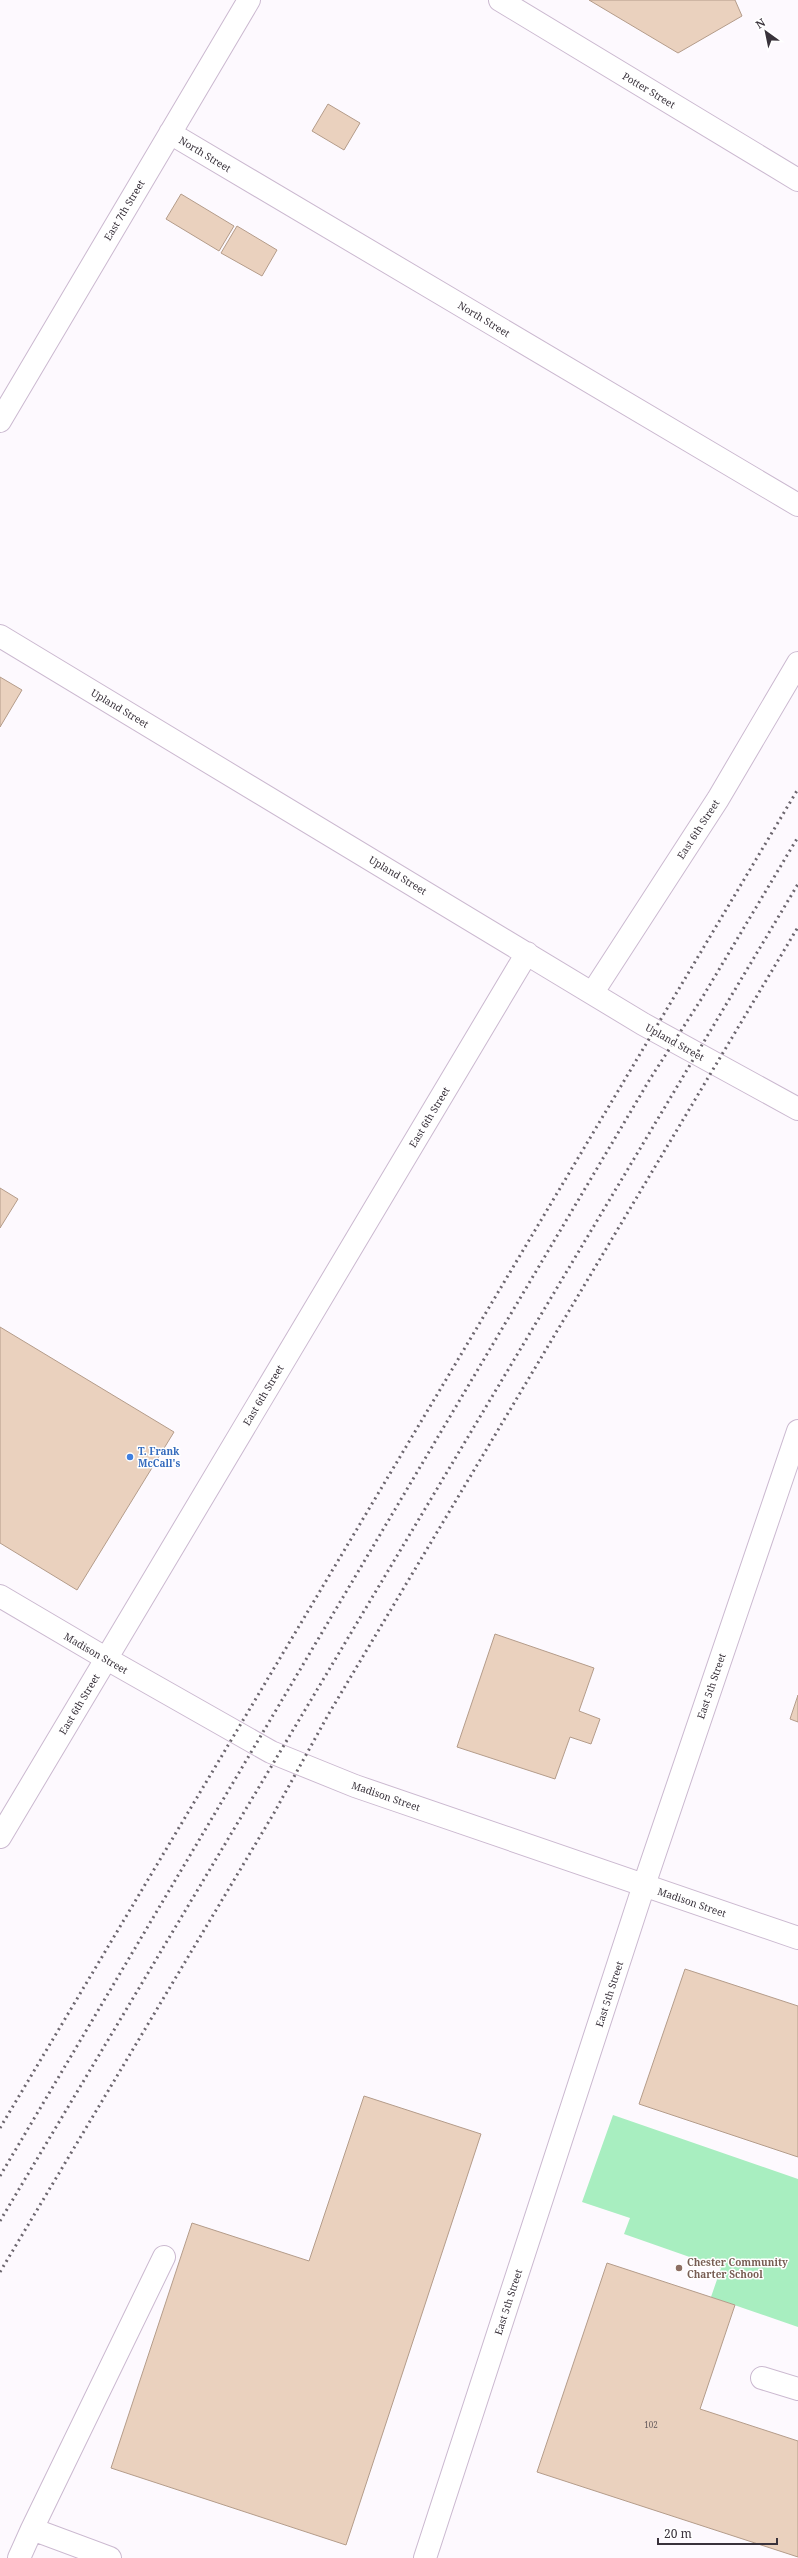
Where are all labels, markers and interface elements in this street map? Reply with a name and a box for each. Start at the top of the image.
north arrow [746,12,786,52]
text: N [753,14,768,32]
street label: Potter Street [620,69,678,112]
street label: North Street [176,133,234,175]
street label: East 7th Street [100,177,148,243]
street label: North Street [455,298,513,340]
street label: Upland Street [88,685,152,731]
street label: East 6th Street [673,796,723,862]
street label: Upland Street [366,852,430,898]
street label: Upland Street [643,1020,707,1064]
street label: East 6th Street [405,1084,453,1150]
street label: East 6th Street [239,1362,287,1428]
place label: T. Frank McCall's [138,1444,180,1470]
marker: T. Frank McCall's [125,1452,135,1462]
street label: Madison Street [62,1629,131,1677]
street label: East 5th Street [693,1651,729,1721]
street label: East 6th Street [55,1671,103,1737]
street label: Madison Street [350,1778,423,1814]
street label: Madison Street [656,1884,729,1920]
street label: East 5th Street [592,1959,626,2029]
place label: Chester Community Charter School [687,2255,788,2281]
marker: Chester Community Charter School [674,2263,684,2273]
street label: East 5th Street [491,2267,525,2337]
house number: 102 [644,2419,658,2430]
scale bar [658,2520,777,2546]
text: 20 m [664,2525,692,2542]

